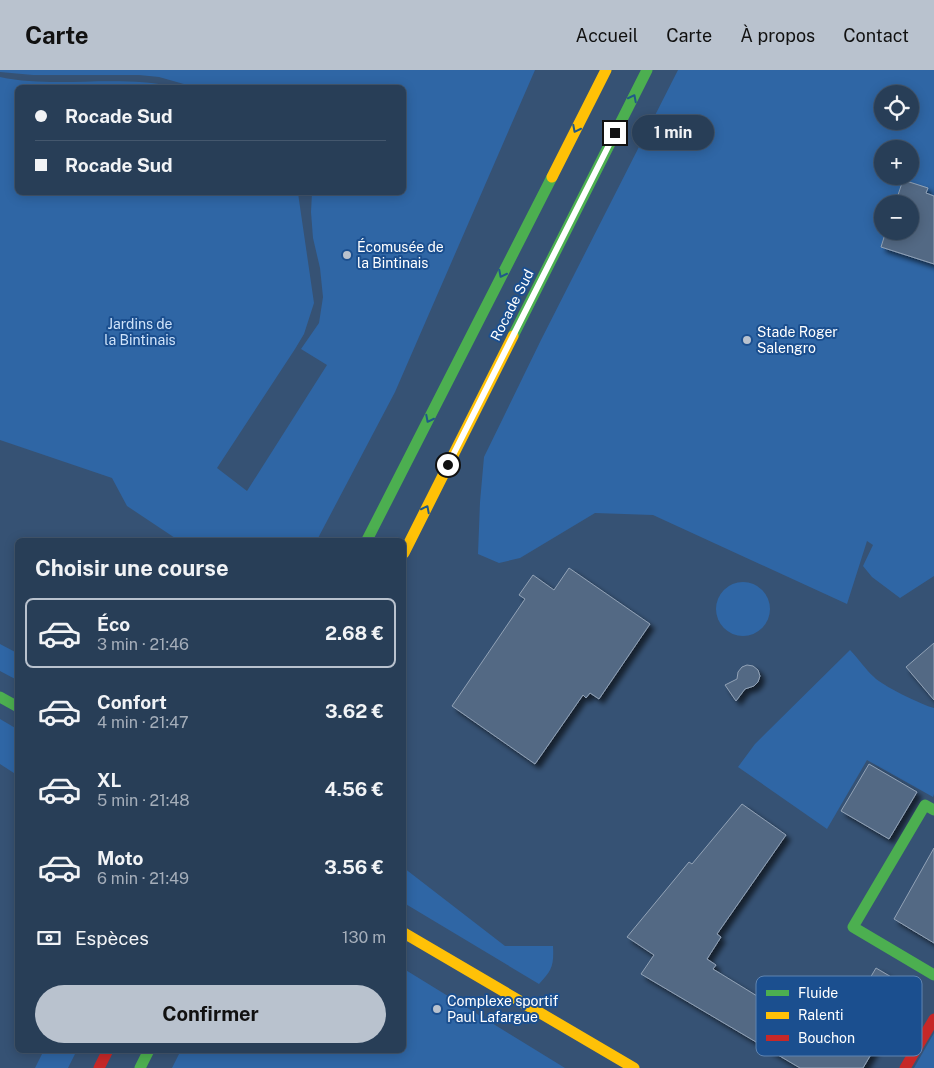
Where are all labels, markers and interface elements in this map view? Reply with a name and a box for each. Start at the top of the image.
text: Carte [25,21,89,49]
text: Accueil [576,25,638,46]
text: Carte [666,25,712,46]
text: À propos [740,25,815,46]
text: Contact [843,25,909,46]
map controls [874,85,919,240]
button: locate [874,85,919,130]
one-way arrow [627,94,637,103]
text: Rocade Sud [65,105,173,127]
callout: 1 min [632,116,715,150]
route end [604,122,626,144]
text: 1 min [654,123,692,142]
one-way arrow [572,124,582,133]
button: + [874,140,919,185]
text: Rocade Sud [65,154,173,176]
button: − [874,195,919,240]
place label: Écomusée de la Bintinais [357,238,444,271]
marker: Écomusée de la Bintinais [341,249,353,261]
street label: Rocade Sud [487,267,537,343]
one-way arrow [498,269,508,278]
park label: Jardins de la Bintinais [104,316,176,348]
place label: Stade Roger Salengro [757,324,838,356]
marker: Stade Roger Salengro [741,334,753,346]
one-way arrow [425,414,435,423]
route start [437,454,459,476]
one-way arrow [420,505,430,514]
text: Choisir une course [35,555,229,581]
icon: car [37,611,82,656]
text: Éco [97,613,130,635]
text: 2.68 € [325,622,384,644]
text: 3 min · 21:46 [97,635,189,654]
icon: car [37,689,82,734]
text: Confort [97,691,167,713]
text: 3.62 € [325,700,384,722]
text: 4 min · 21:47 [97,713,189,732]
icon: car [37,767,82,812]
text: XL [97,769,122,791]
text: 4.56 € [324,778,384,800]
text: 5 min · 21:48 [97,791,190,810]
icon: car [37,845,82,890]
text: Moto [97,847,143,869]
text: 3.56 € [324,856,384,878]
text: 6 min · 21:49 [97,869,189,888]
icon: cash [35,924,63,952]
text: Espèces [75,927,149,949]
text: 130 m [342,928,386,947]
legend [756,976,922,1056]
button: Confirmer [35,985,386,1043]
text: Fluide [798,985,838,1001]
place label: Complexe sportif Paul Lafargue [447,993,559,1025]
marker: Complexe sportif Paul Lafargue [431,1003,443,1015]
text: Ralenti [798,1007,844,1023]
text: Bouchon [798,1030,855,1046]

